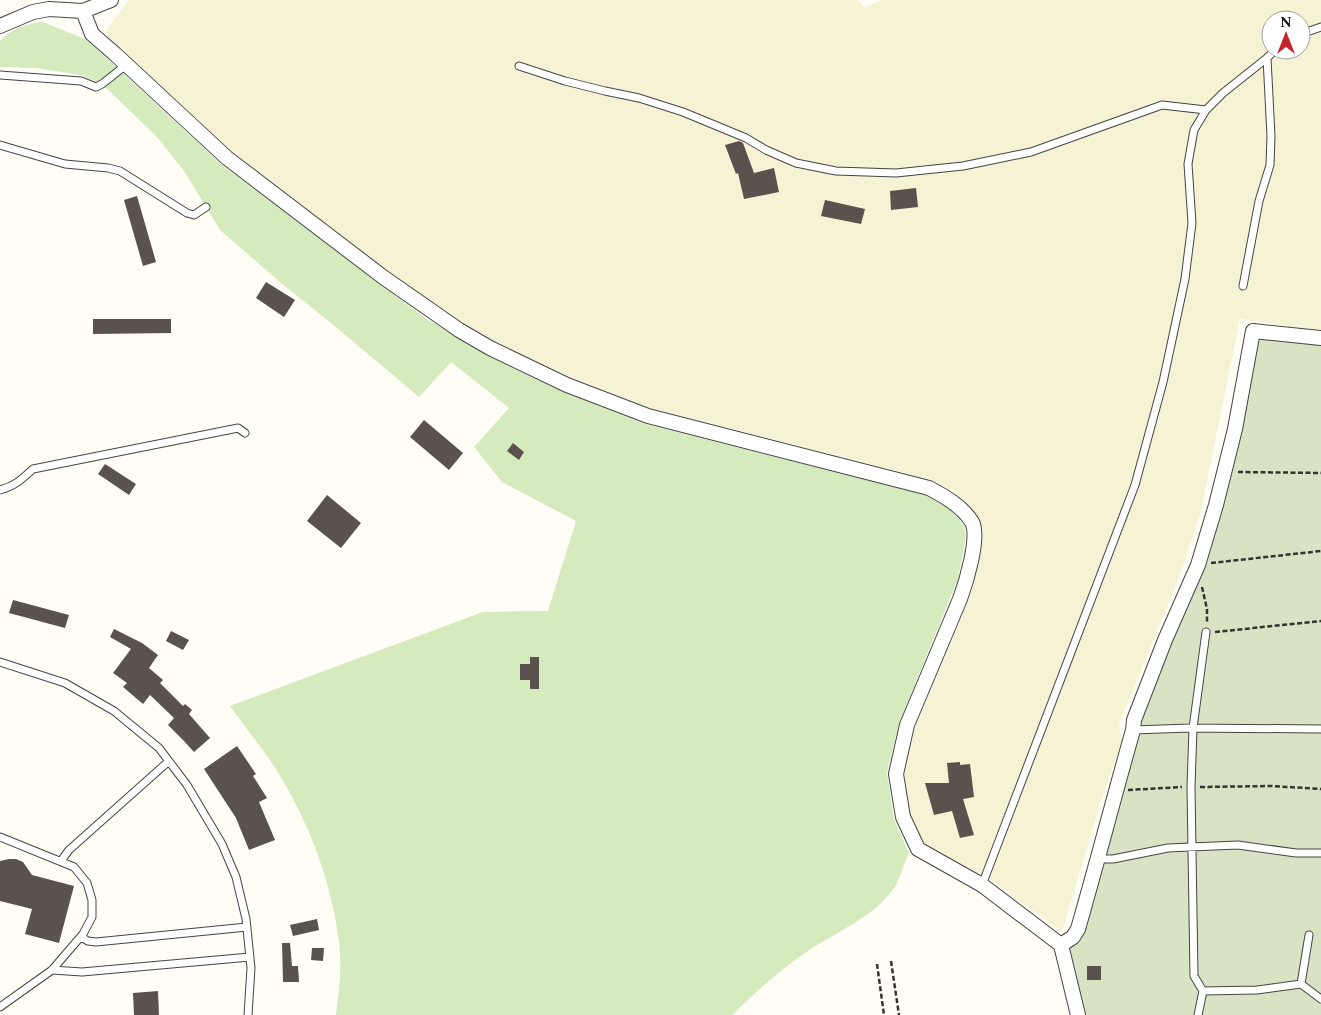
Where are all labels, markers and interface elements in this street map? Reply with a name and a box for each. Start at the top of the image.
north arrow [1261,10,1311,60]
text: N [1280,12,1292,33]

